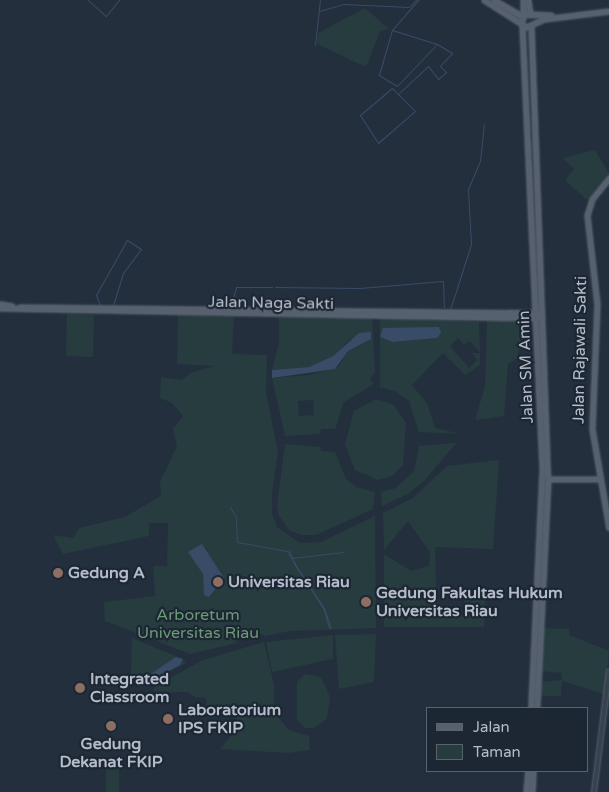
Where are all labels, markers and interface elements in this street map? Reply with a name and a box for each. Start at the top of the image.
street label: Jalan Rajawali Sakti [569,276,591,424]
street label: Jalan Naga Sakti [208,292,334,314]
street label: Jalan SM Amin [514,310,538,424]
place label: Gedung A [68,563,145,583]
marker: Gedung A [52,567,64,579]
place label: Universitas Riau [228,572,350,592]
marker: Universitas Riau [212,576,224,588]
place label: Gedung Fakultas Hukum Universitas Riau [376,583,563,621]
marker: Gedung Fakultas Hukum Universitas Riau [360,596,372,608]
park label: Arboretum Universitas Riau [137,605,259,643]
place label: Integrated Classroom [90,669,169,707]
marker: Integrated Classroom [74,682,86,694]
place label: Laboratorium IPS FKIP [178,700,281,738]
legend [426,707,589,772]
marker: Laboratorium IPS FKIP [162,713,174,725]
text: Jalan [473,718,510,736]
marker: Gedung Dekanat FKIP [105,720,117,732]
place label: Gedung Dekanat FKIP [60,734,162,772]
text: Taman [473,743,521,761]

